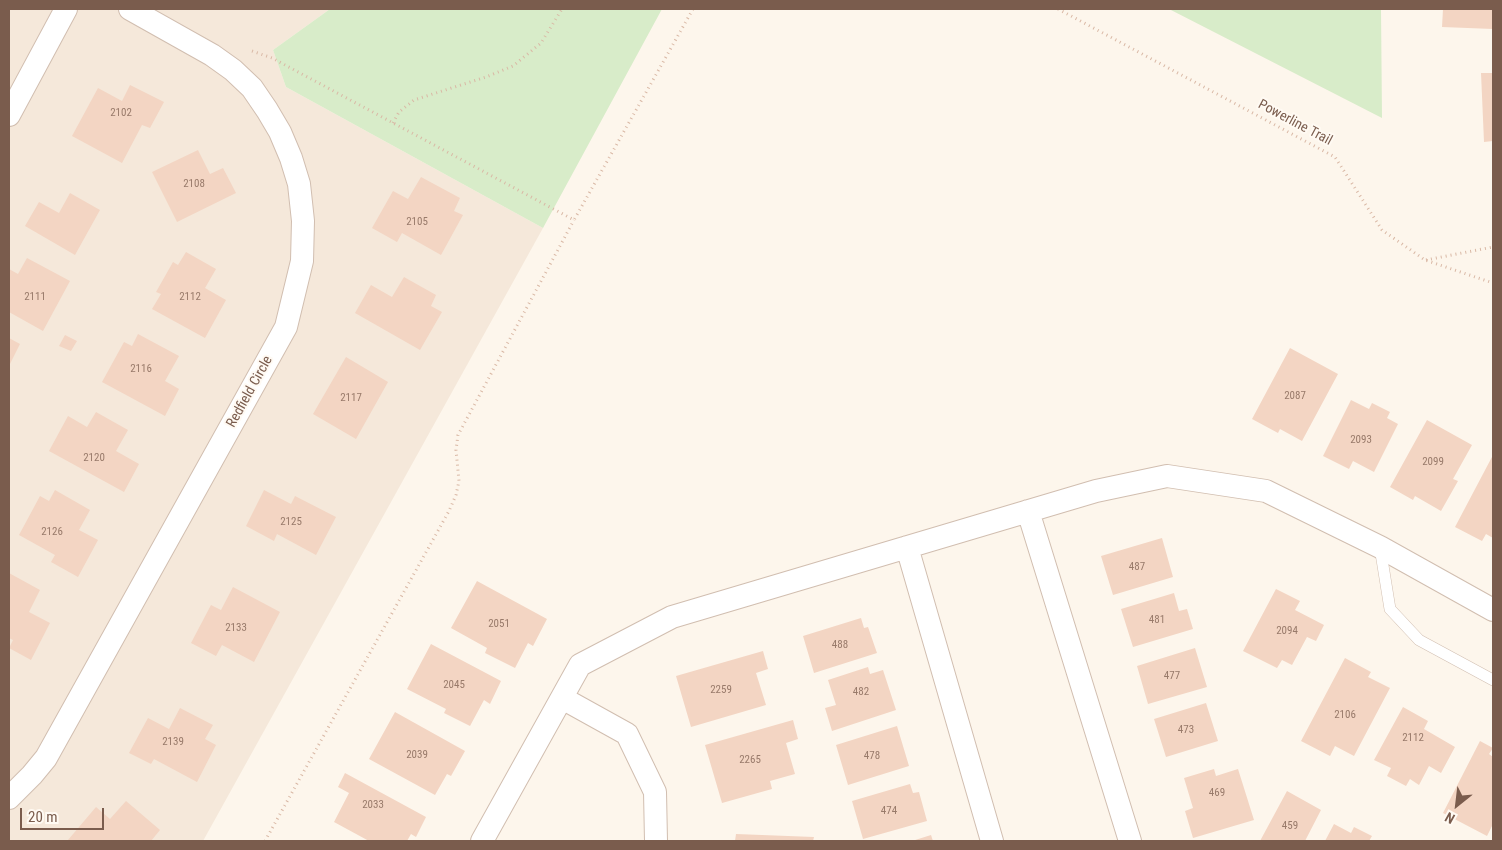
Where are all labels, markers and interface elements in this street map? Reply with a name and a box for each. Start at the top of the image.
street label: Powerline Trail [1255,96,1335,150]
house number: 2102 [110,106,132,120]
house number: 2108 [183,177,205,191]
house number: 2105 [406,215,428,229]
house number: 2111 [24,290,46,304]
house number: 2112 [179,290,201,304]
street label: Redfield Circle [223,353,277,431]
house number: 2116 [130,362,152,376]
house number: 2087 [1284,389,1306,403]
house number: 2117 [340,391,362,405]
house number: 2093 [1350,433,1372,447]
house number: 2120 [83,451,105,465]
house number: 2099 [1422,455,1444,469]
house number: 2125 [280,515,302,529]
house number: 2126 [41,525,63,539]
house number: 487 [1129,560,1145,574]
house number: 481 [1149,613,1165,627]
house number: 2051 [488,617,510,631]
house number: 2133 [225,621,247,635]
house number: 2094 [1276,624,1298,638]
house number: 488 [832,638,848,652]
house number: 477 [1164,669,1180,683]
house number: 2045 [443,678,465,692]
house number: 2259 [710,683,732,697]
house number: 482 [853,685,869,699]
house number: 2106 [1334,708,1356,722]
house number: 473 [1178,723,1194,737]
house number: 2112 [1402,731,1424,745]
house number: 2139 [162,735,184,749]
house number: 2039 [406,748,428,762]
house number: 478 [864,749,880,763]
house number: 2265 [739,753,761,767]
north arrow [1432,780,1482,830]
house number: 469 [1209,786,1225,800]
scale bar [22,798,106,830]
house number: 2033 [362,798,384,812]
house number: 474 [881,804,897,818]
text: 20 m [28,808,58,826]
text: N [1442,809,1457,827]
house number: 459 [1282,819,1298,833]

